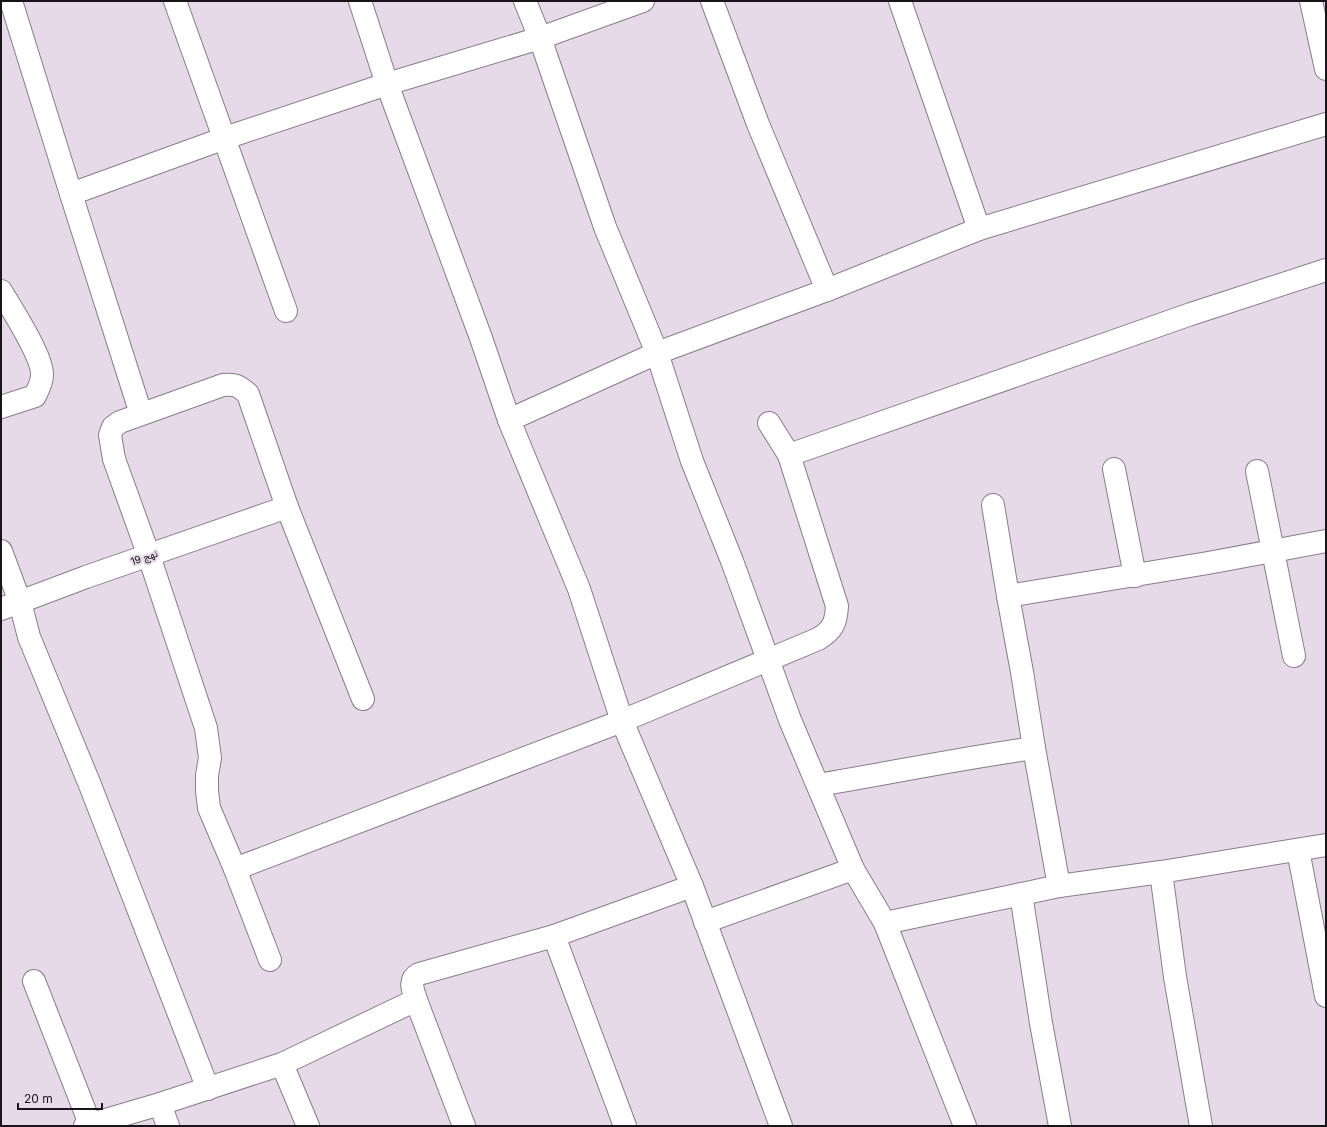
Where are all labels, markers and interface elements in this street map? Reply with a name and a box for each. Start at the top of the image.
street label: نهج 19 [129,547,160,568]
scale bar [18,1085,102,1111]
text: 20 m [24,1091,53,1106]

